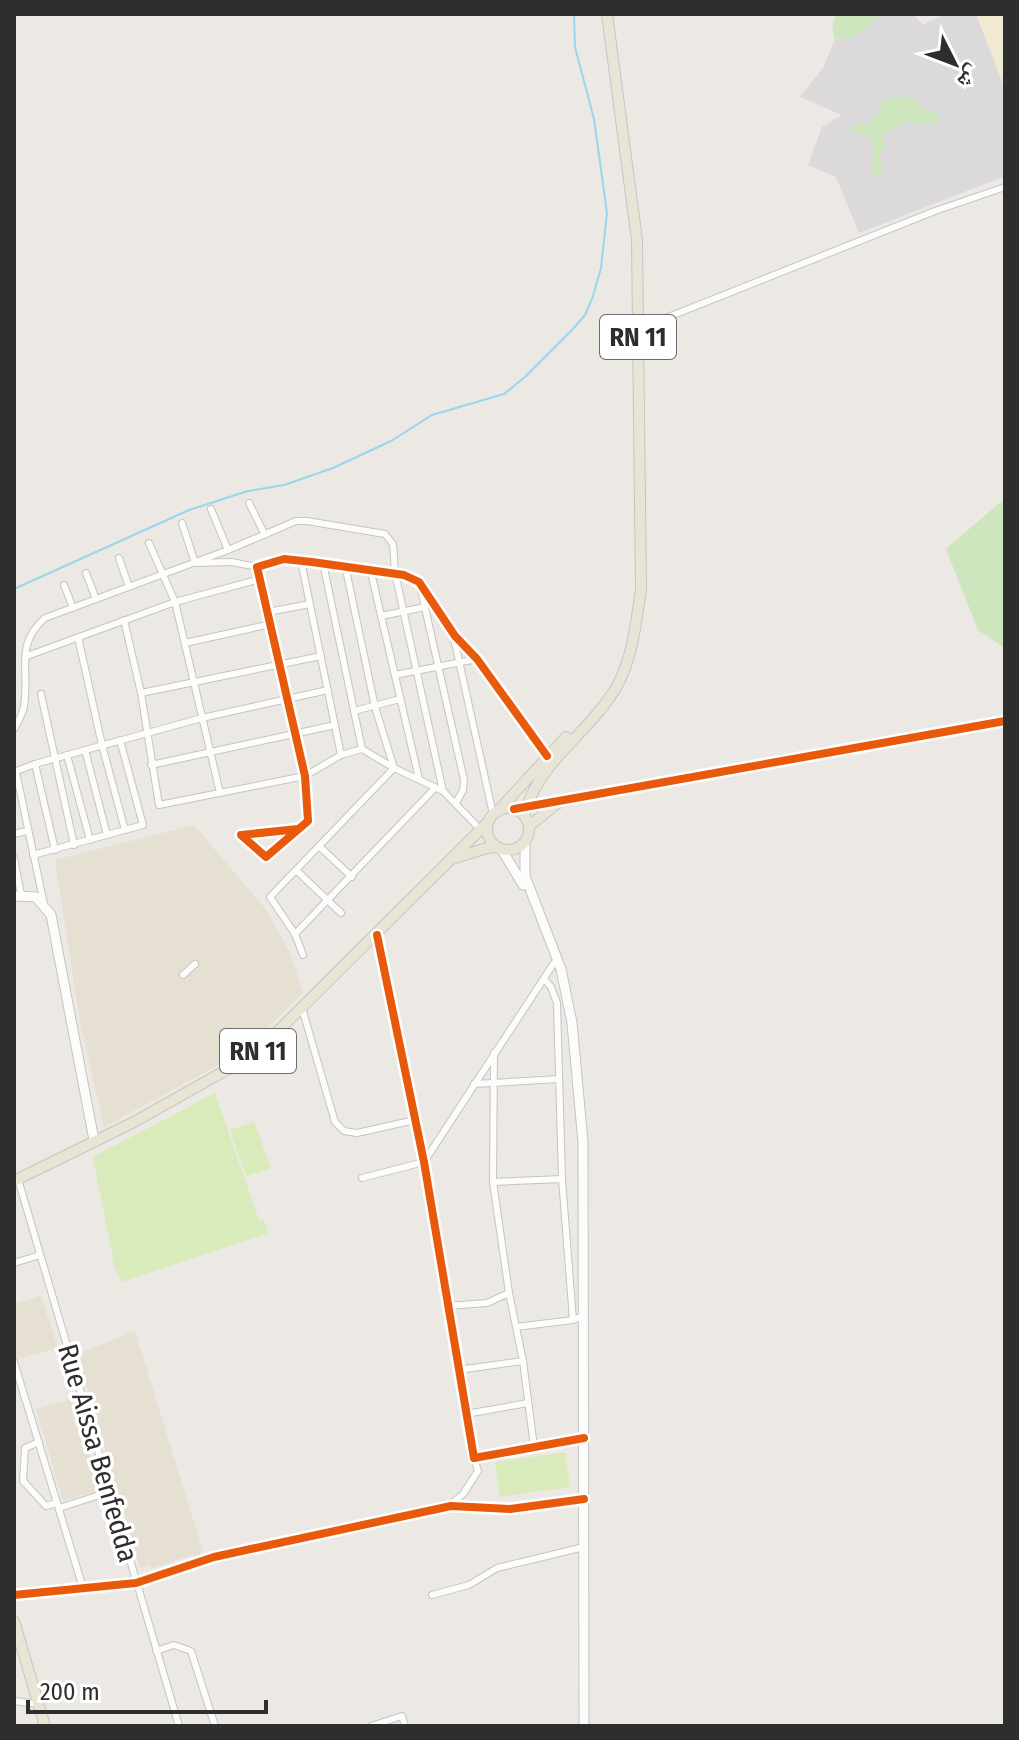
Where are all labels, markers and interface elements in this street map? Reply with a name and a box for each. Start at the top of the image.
north arrow [915,24,995,104]
text: ش [952,59,987,95]
road number: RN 11 [600,315,676,359]
road number: RN 11 [220,1029,296,1073]
street label: Rue Aissa Benfedda [51,1340,145,1566]
scale bar [28,1664,266,1714]
text: 200 m [40,1678,100,1706]

